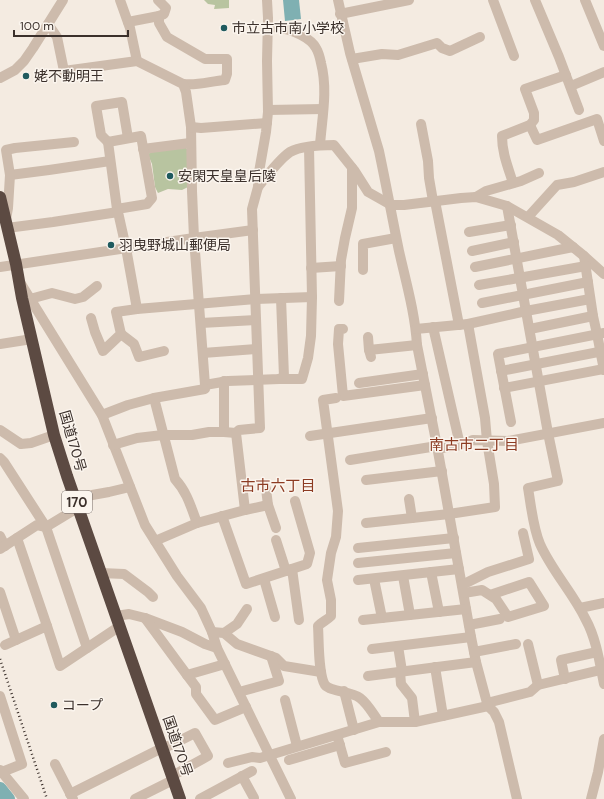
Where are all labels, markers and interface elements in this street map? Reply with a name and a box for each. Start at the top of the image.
scale bar [14,12,128,38]
text: 100 m [20,18,54,34]
place label: 市立古市南小学校 [232,19,344,37]
marker: 市立古市南小学校 [219,23,229,33]
place label: 姥不動明王 [34,67,104,85]
marker: 姥不動明王 [21,71,31,81]
place label: 安閑天皇皇后陵 [178,167,276,185]
marker: 安閑天皇皇后陵 [165,171,175,181]
place label: 羽曳野城山郵便局 [119,236,231,254]
marker: 羽曳野城山郵便局 [106,240,116,250]
street label: 国道170号 [56,408,90,474]
district label: 南古市二丁目 [429,435,519,455]
district label: 古市六丁目 [240,476,316,496]
road number: 170 [62,491,92,513]
place label: コープ [62,696,103,714]
marker: コープ [49,700,59,710]
street label: 国道170号 [159,713,197,779]

